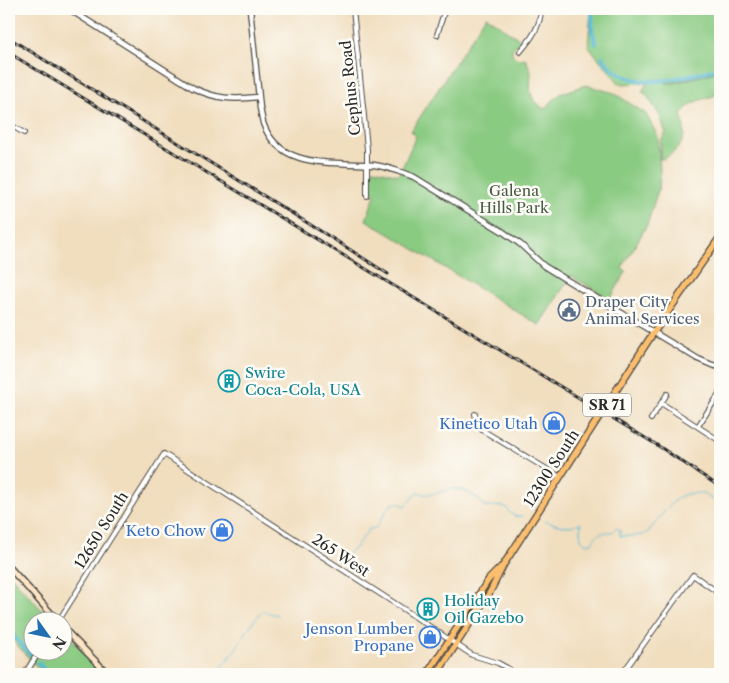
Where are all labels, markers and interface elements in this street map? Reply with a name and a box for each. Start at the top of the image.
street label: Cephus Road [336,40,364,136]
park label: Galena Hills Park [479,181,550,217]
place label: Draper City Animal Services [584,292,700,328]
public building icon: Draper City Animal Services [557,298,581,322]
place label: Swire Coca-Cola, USA [245,363,362,399]
building icon: Swire Coca-Cola, USA [217,369,241,393]
road number: SR 71 [583,394,631,416]
shop icon: Kinetico Utah [542,411,566,435]
place label: Kinetico Utah [439,414,539,433]
street label: 12300 South [519,425,583,510]
street label: 12650 South [70,487,133,572]
shop icon: Keto Chow [210,518,234,542]
place label: Keto Chow [126,521,207,540]
street label: 265 West [309,530,374,581]
place label: Holiday Oil Gazebo [444,591,524,627]
building icon: Holiday Oil Gazebo [416,597,440,621]
north arrow [22,610,72,660]
place label: Jenson Lumber Propane [303,619,415,655]
shop icon: Jenson Lumber Propane [418,625,442,649]
text: N [48,633,70,653]

